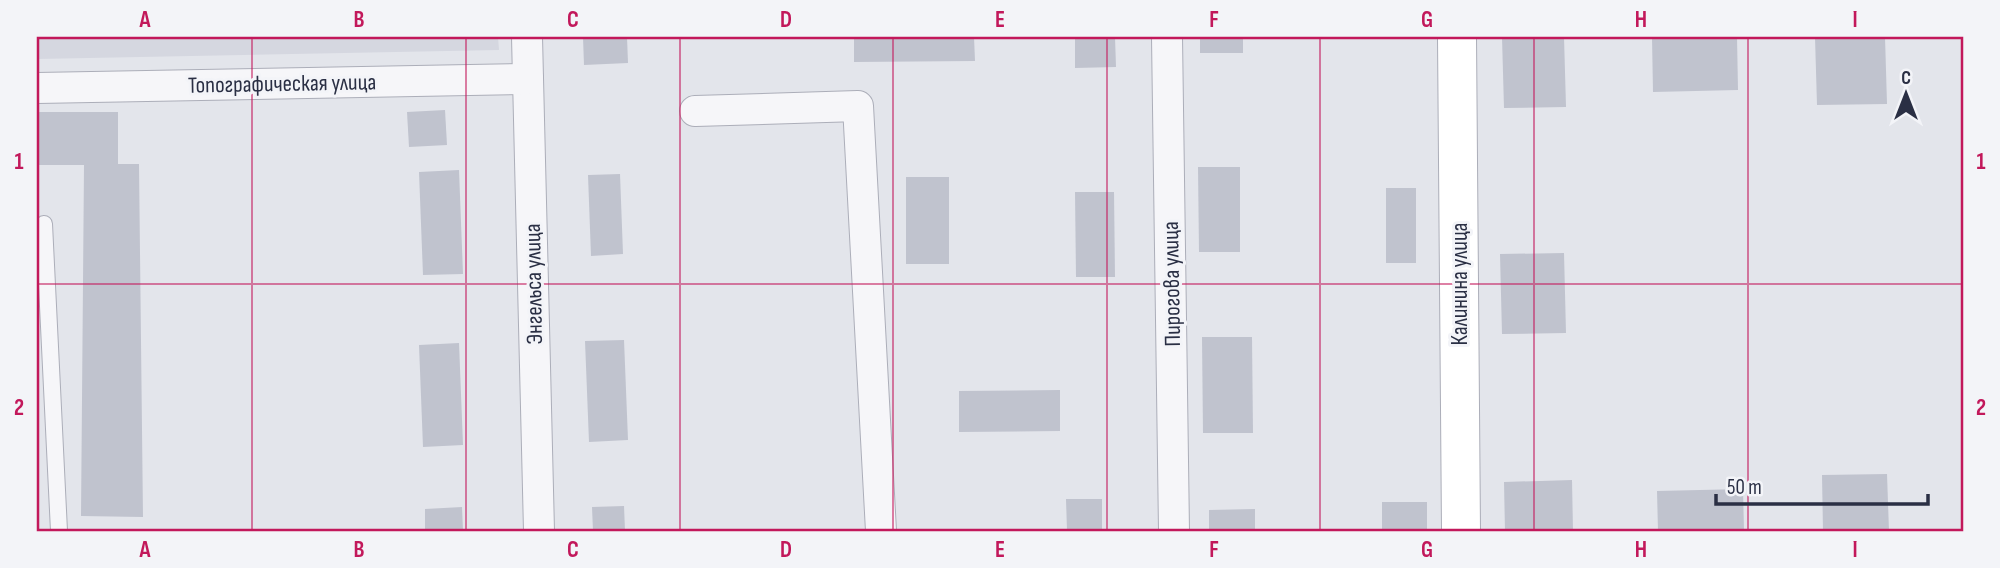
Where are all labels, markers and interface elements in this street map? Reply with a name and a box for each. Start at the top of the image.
text: A [139,6,152,34]
text: B [354,6,365,34]
text: C [567,6,579,34]
text: D [780,6,792,34]
text: E [995,6,1005,34]
text: F [1209,6,1219,34]
text: G [1421,6,1433,34]
text: H [1635,6,1647,34]
text: I [1852,6,1858,34]
north arrow [1870,60,1940,130]
text: С [1901,67,1911,90]
street label: Топографическая улица [188,68,376,100]
text: 1 [14,148,24,176]
text: 1 [1976,148,1986,176]
street label: Пирогова улица [1157,221,1187,347]
street label: Энгельса улица [519,223,549,345]
street label: Калинина улица [1446,223,1474,345]
text: 2 [14,394,24,422]
text: 2 [1976,394,1986,422]
scale bar [1716,463,1928,507]
text: 50 m [1727,475,1762,500]
text: A [139,536,152,564]
text: B [354,536,365,564]
text: C [567,536,579,564]
text: D [780,536,792,564]
text: E [995,536,1005,564]
text: F [1209,536,1219,564]
text: G [1421,536,1433,564]
text: H [1635,536,1647,564]
text: I [1852,536,1858,564]

